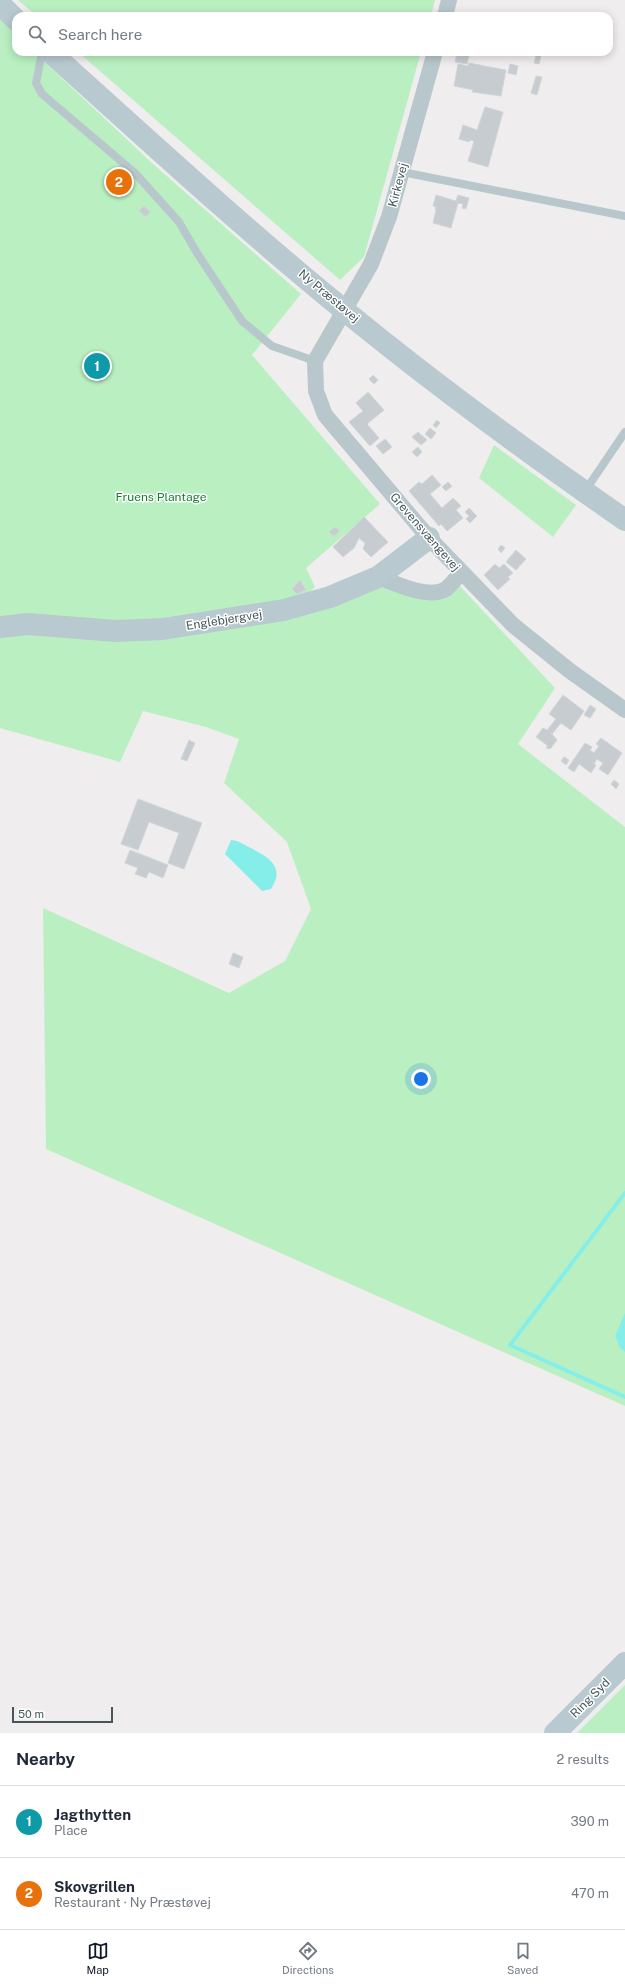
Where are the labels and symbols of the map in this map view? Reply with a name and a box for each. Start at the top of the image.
street label: Kirkevej [385,161,411,209]
pin: 2 [106,167,132,197]
street label: Ny Præstøvej [296,267,362,325]
pin: 1 [84,351,110,381]
park label: Fruens Plantage [115,490,207,504]
street label: Grevensvængevej [387,490,463,574]
street label: Englebjergvej [185,607,263,633]
your location [411,1069,431,1089]
street label: Ring Syd [567,1675,613,1721]
scale bar [12,1705,113,1724]

